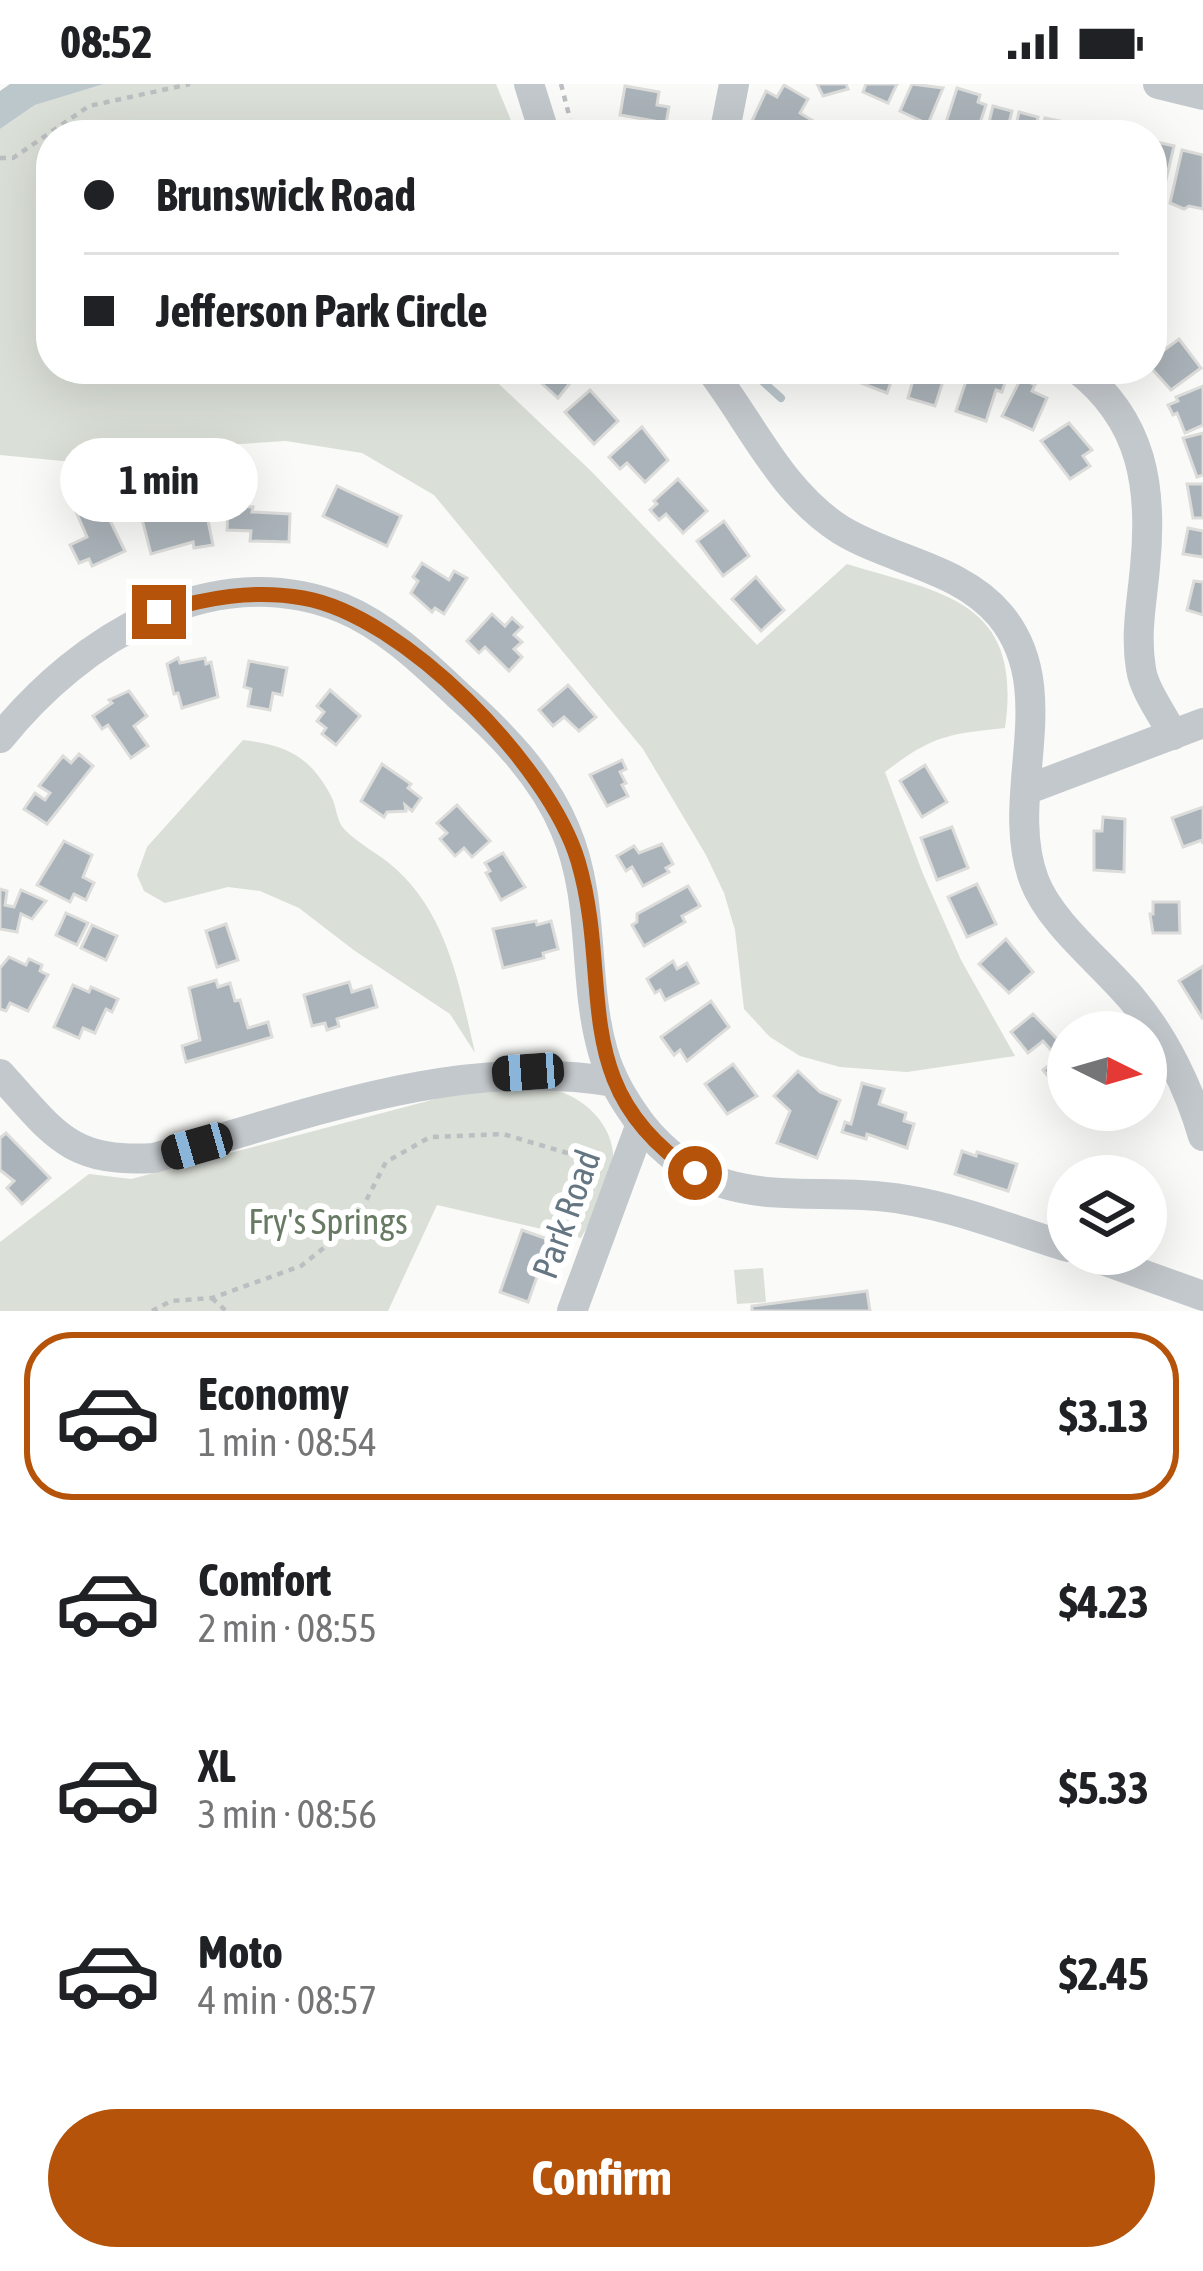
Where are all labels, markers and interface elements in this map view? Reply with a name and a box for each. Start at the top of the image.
text: 08:52 [60,16,153,68]
text: Brunswick Road [156,169,416,221]
text: Jefferson Park Circle [156,285,488,337]
callout: 1 min [60,438,258,522]
text: 1 min [119,458,199,502]
route end [132,585,186,639]
north arrow [1047,1011,1167,1131]
map controls [1047,1011,1167,1275]
car [491,1052,565,1092]
car [157,1119,237,1173]
street label: Park Road [523,1144,609,1284]
route start [668,1146,722,1200]
button: layers [1047,1155,1167,1275]
park label: Fry's Springs [248,1200,408,1242]
icon: car [54,1362,162,1470]
text: Economy [198,1368,349,1420]
text: $3.13 [1059,1390,1149,1442]
text: 1 min · 08:54 [198,1420,377,1464]
icon: car [54,1548,162,1656]
text: Comfort [198,1554,331,1606]
text: $4.23 [1059,1576,1149,1628]
text: 2 min · 08:55 [198,1606,377,1650]
icon: car [54,1734,162,1842]
text: XL [198,1740,236,1792]
text: $5.33 [1059,1762,1149,1814]
text: 3 min · 08:56 [198,1792,377,1836]
icon: car [54,1920,162,2028]
text: Moto [198,1926,283,1978]
text: $2.45 [1059,1948,1149,2000]
text: 4 min · 08:57 [198,1978,377,2022]
button: Confirm [48,2109,1155,2247]

